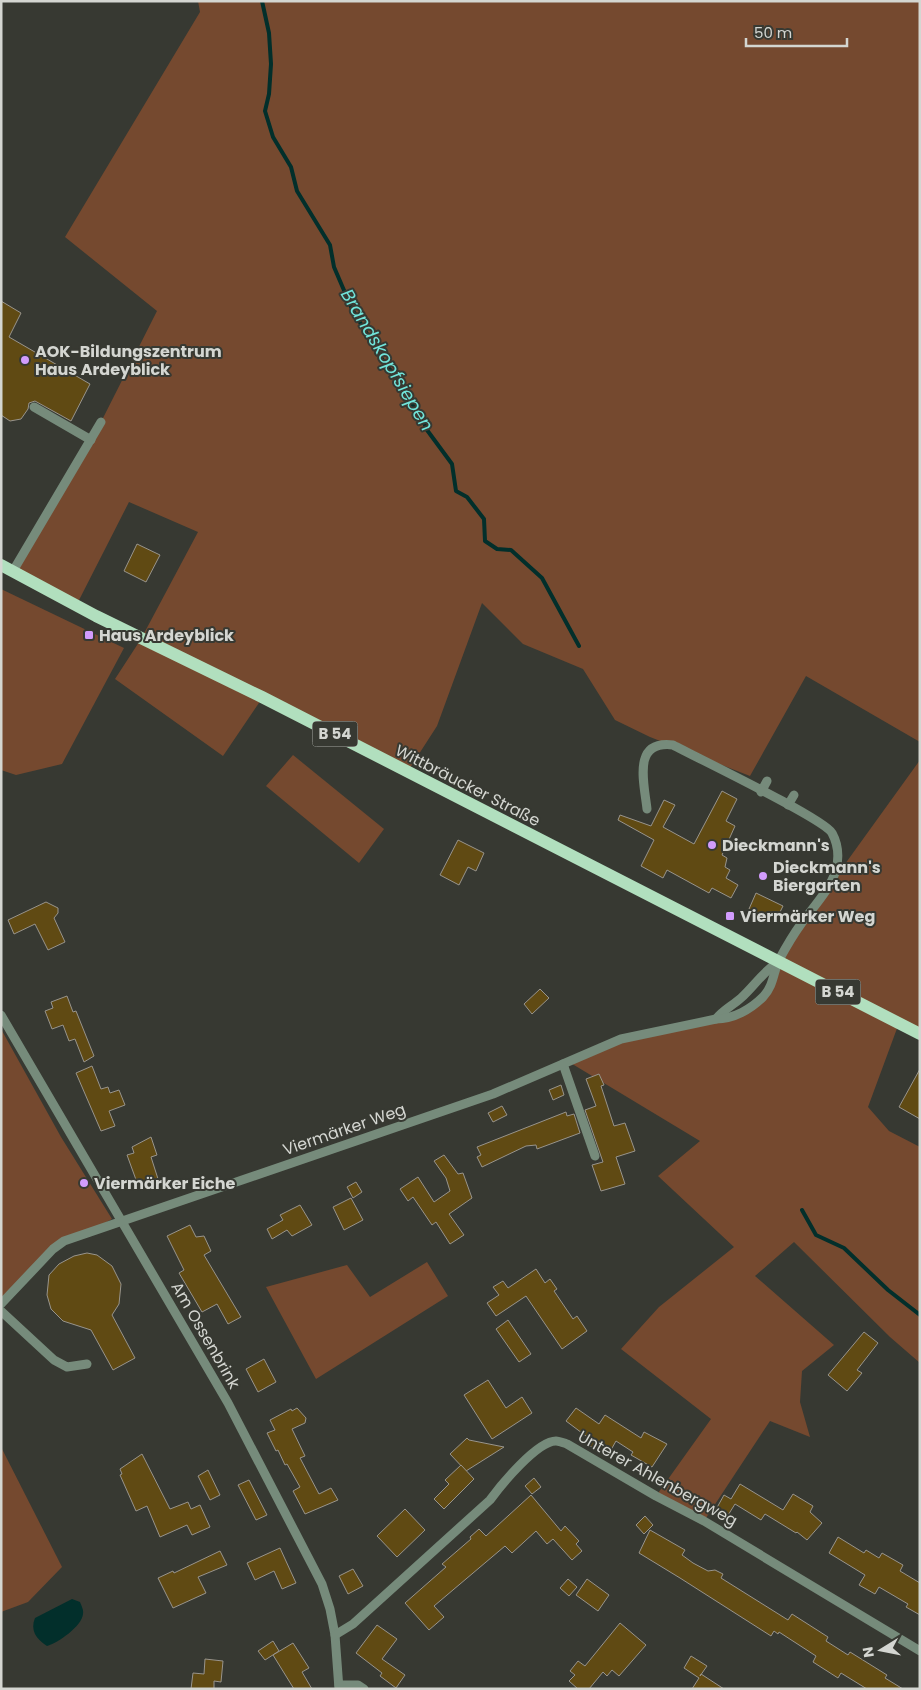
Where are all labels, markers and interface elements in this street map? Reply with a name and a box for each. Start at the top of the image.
scale bar [746,15,847,47]
text: 50 m [754,22,792,43]
water label: Brandskopfsiepen [335,284,440,435]
place label: AOK-Bildungszentrum Haus Ardeyblick [35,340,222,381]
marker: AOK-Bildungszentrum Haus Ardeyblick [19,354,31,366]
place label: Haus Ardeyblick [99,624,234,647]
marker: Haus Ardeyblick [83,629,95,641]
road number: B 54 [312,722,358,746]
street label: Wittbräucker Straße [391,739,544,832]
place label: Dieckmann's [722,834,830,857]
marker: Dieckmann's [706,839,718,851]
place label: Dieckmann's Biergarten [773,856,881,897]
marker: Dieckmann's Biergarten [757,870,769,882]
place label: Viermärker Weg [740,905,875,928]
marker: Viermärker Weg [724,910,736,922]
road number: B 54 [816,980,860,1004]
street label: Viermärker Weg [280,1098,409,1161]
place label: Viermärker Eiche [94,1172,236,1195]
marker: Viermärker Eiche [78,1177,90,1189]
street label: Am Ossenbrink [166,1277,246,1394]
street label: Unterer Ahlenbergweg [574,1425,742,1532]
north arrow [856,1625,906,1675]
text: N [857,1645,879,1659]

